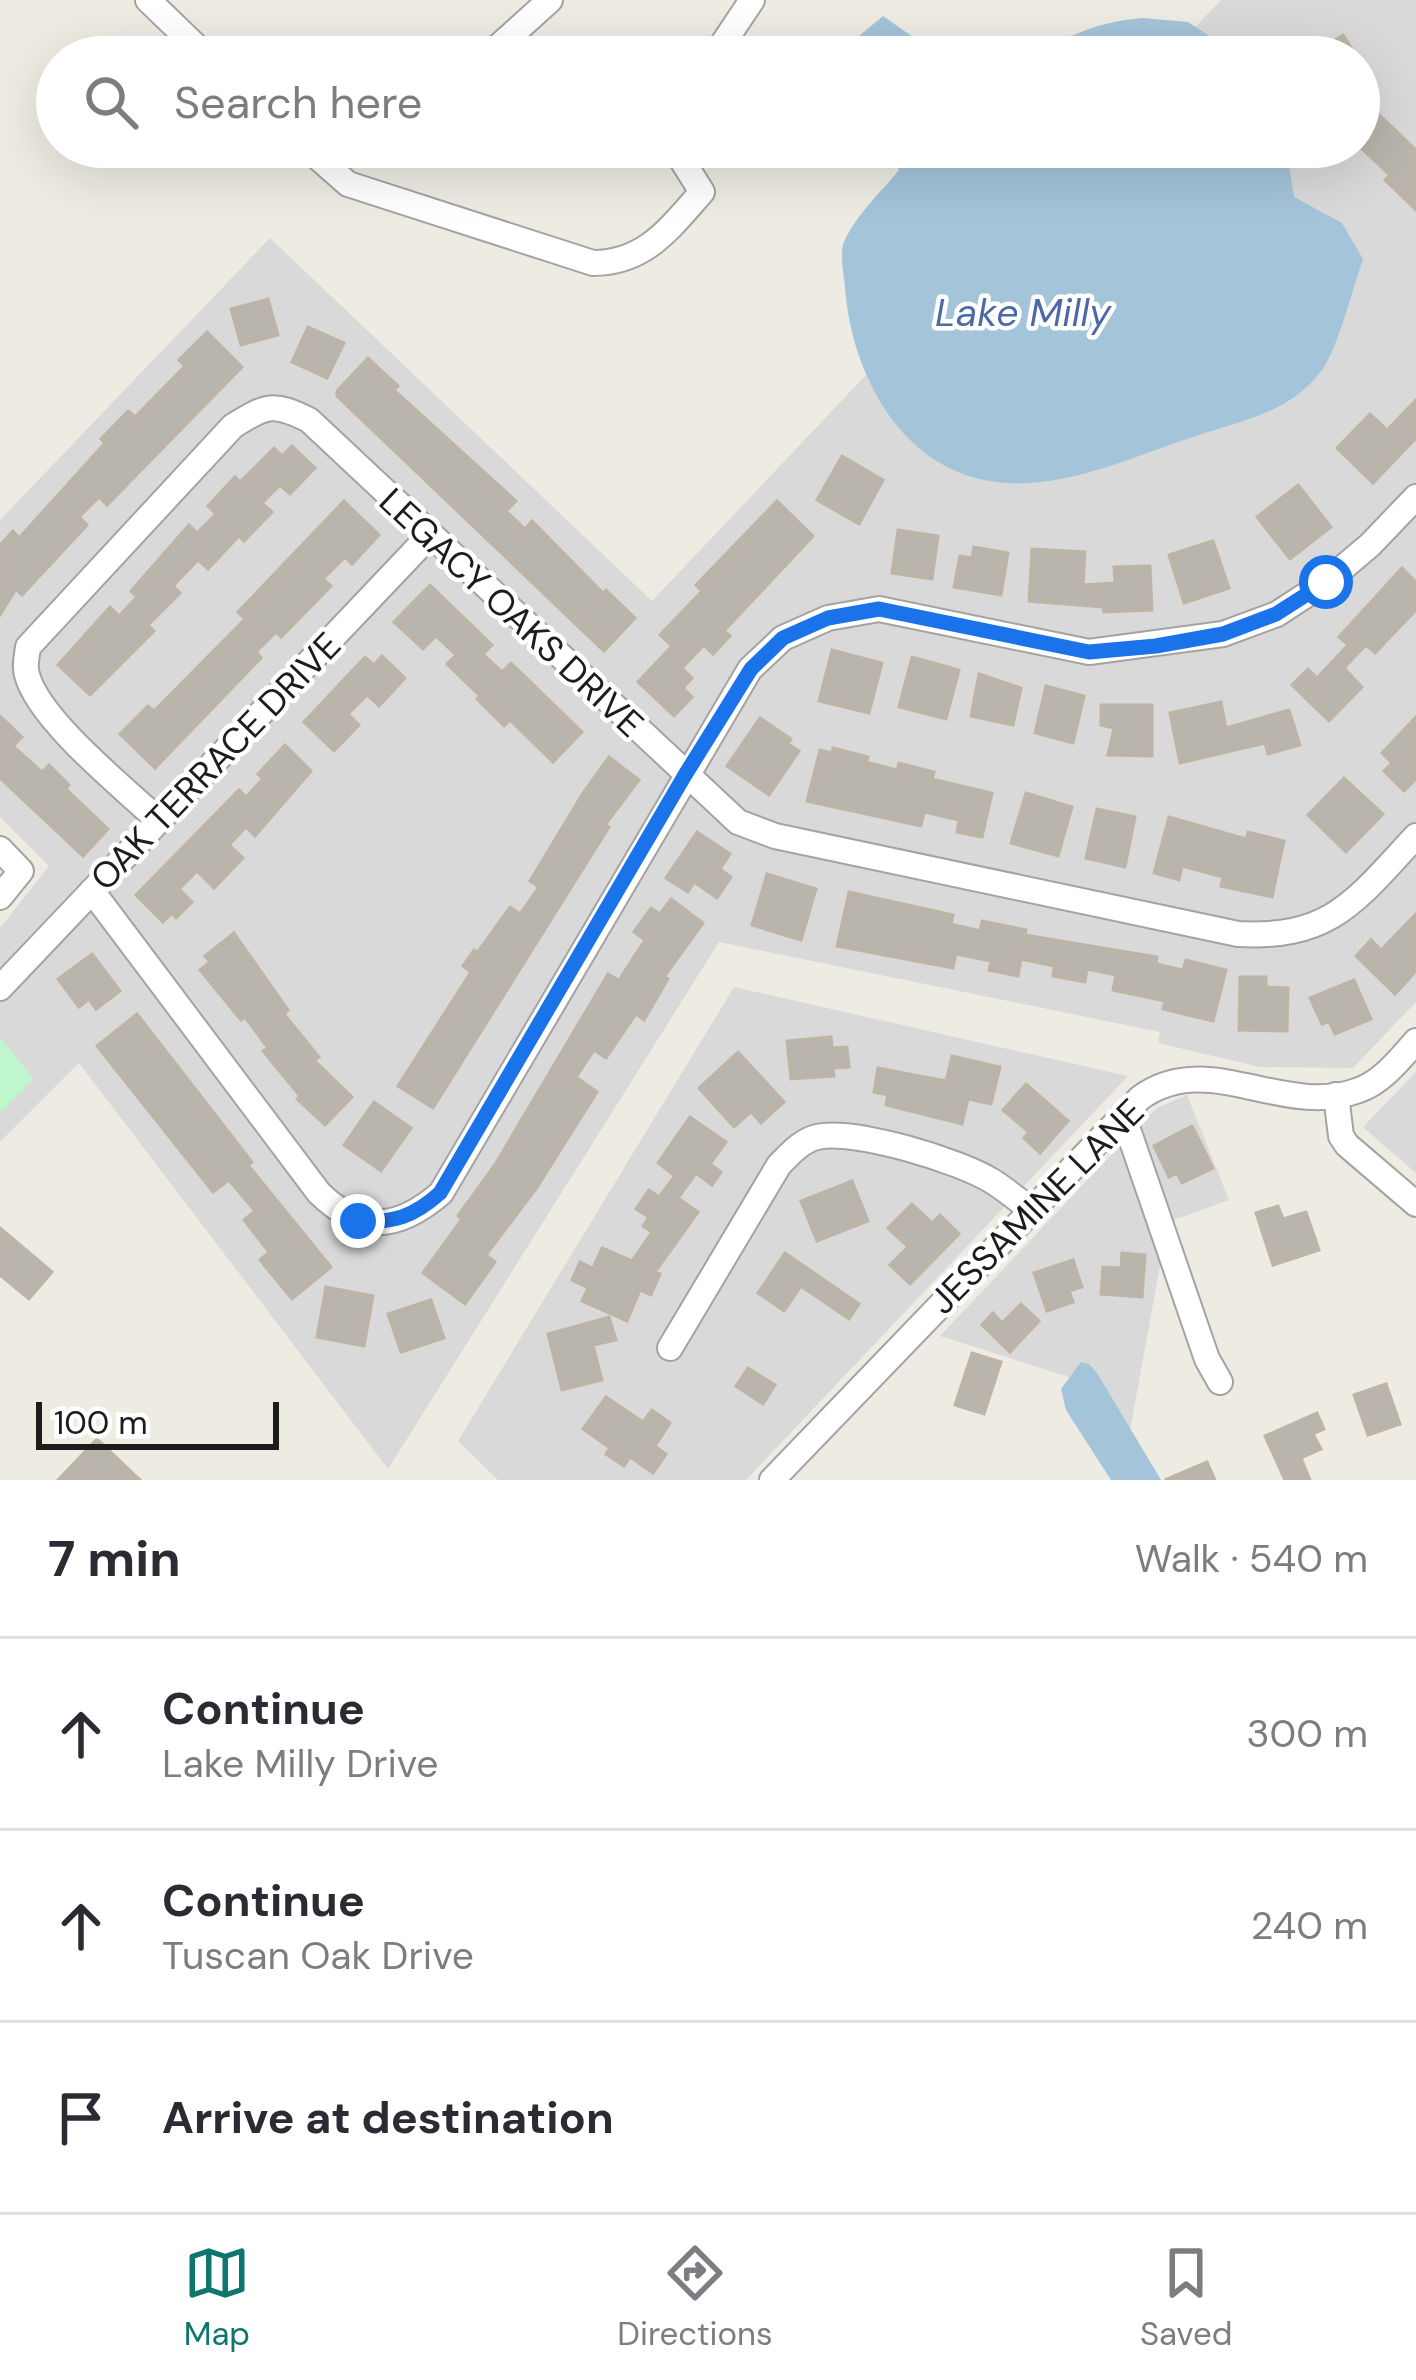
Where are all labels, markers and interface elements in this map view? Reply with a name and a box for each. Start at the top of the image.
search box [36,36,1380,168]
icon: search [78,69,144,135]
text: Search here [174,73,422,132]
water label: Lake Milly [935,287,1112,338]
street label: LEGACY OAKS DRIVE [370,478,654,747]
route start [1299,555,1353,609]
street label: OAK TERRACE DRIVE [80,622,351,900]
street label: JESSAMINE LANE [919,1089,1154,1324]
route end [331,1194,385,1248]
scale bar [36,1396,279,1449]
text: 100 m [54,1401,148,1444]
text: 7 min [48,1525,181,1592]
text: Walk · 540 m [1135,1533,1368,1584]
text: Continue [162,1679,365,1738]
icon: ahead [48,1701,114,1767]
text: 300 m [1246,1708,1368,1759]
text: Lake Milly Drive [162,1738,439,1789]
text: Continue [162,1871,365,1930]
icon: ahead [48,1893,114,1959]
text: 240 m [1251,1900,1368,1951]
text: Tuscan Oak Drive [162,1930,474,1981]
icon: arrive [48,2085,114,2151]
text: Arrive at destination [162,2088,614,2147]
tab: Map [184,2240,250,2355]
tab: Directions [617,2240,773,2355]
tab: Saved [1140,2240,1232,2355]

